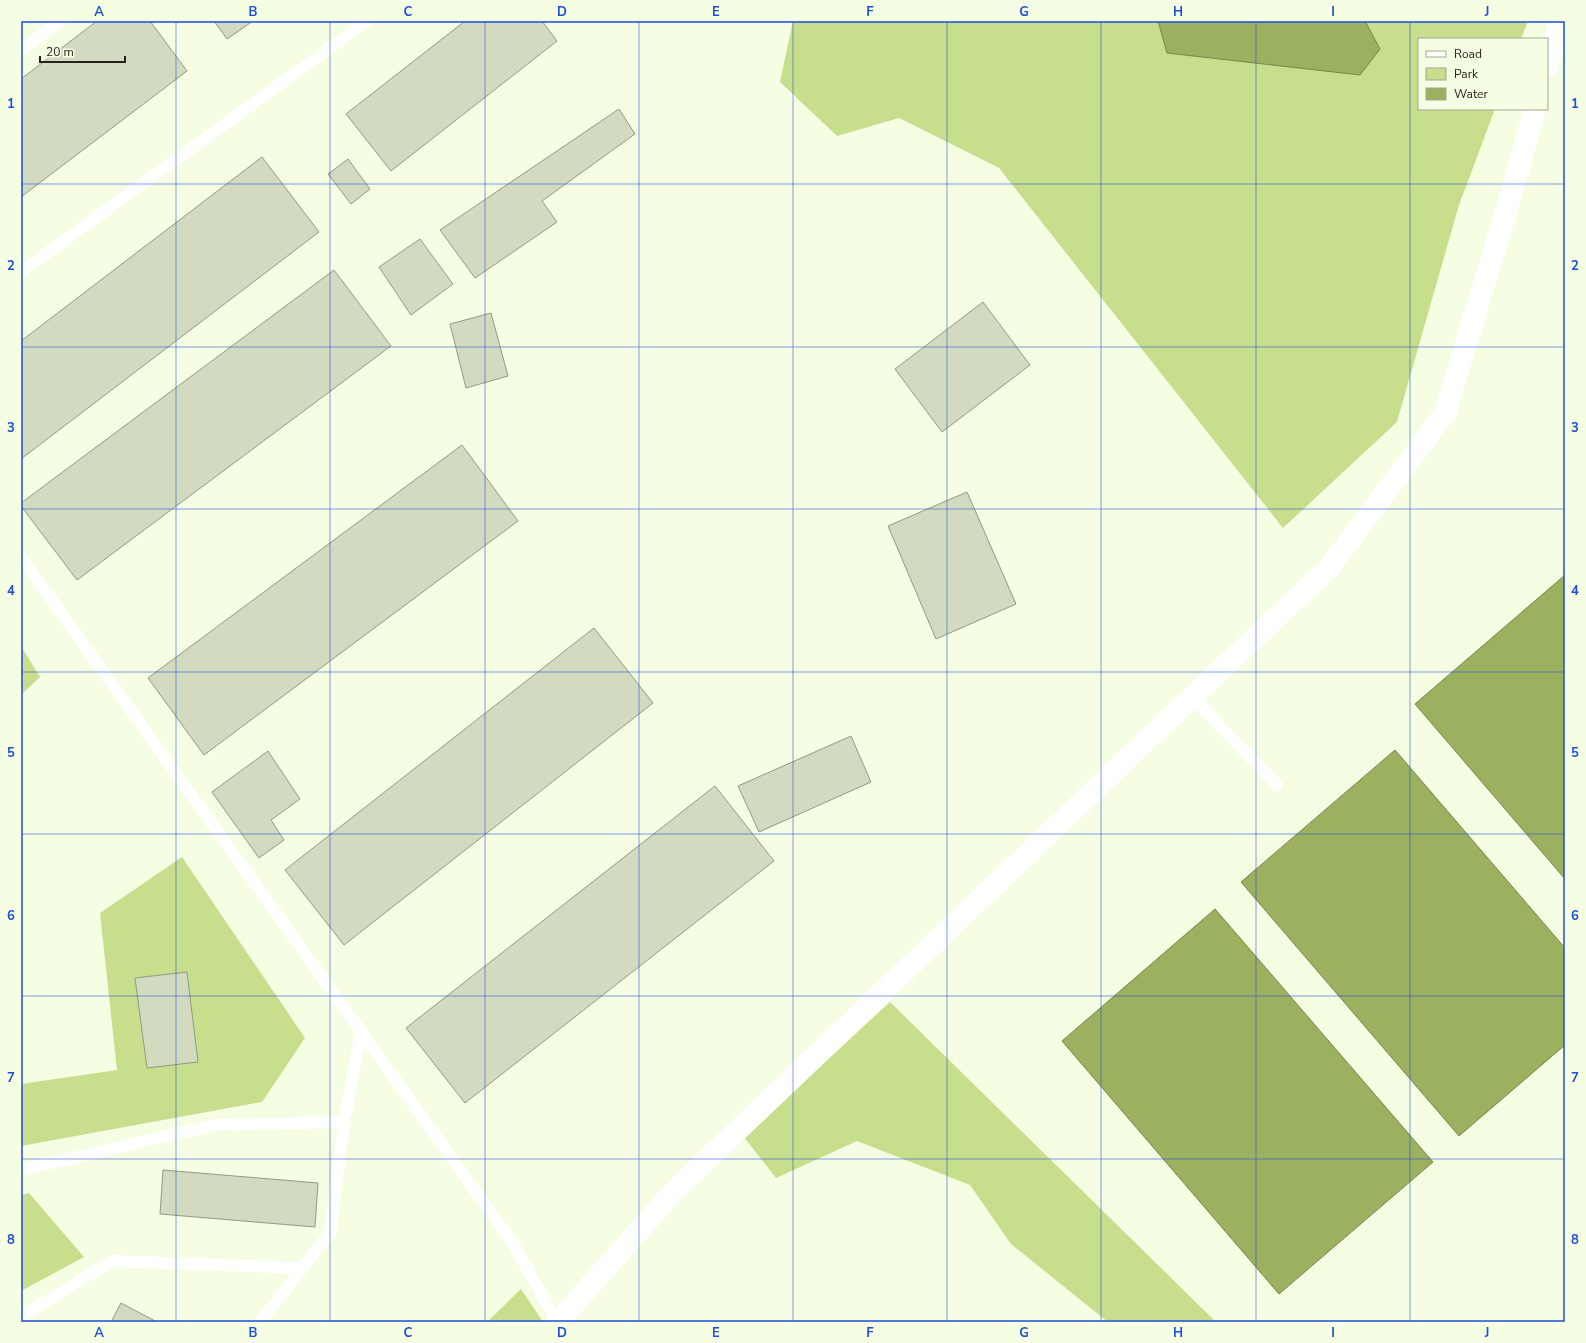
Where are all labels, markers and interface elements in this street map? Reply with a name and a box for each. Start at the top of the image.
text: A [94,3,104,21]
text: B [249,3,258,21]
text: C [404,3,413,21]
text: D [557,3,567,21]
text: E [712,3,720,21]
text: F [866,3,874,21]
text: G [1019,3,1029,21]
text: H [1173,3,1183,21]
text: I [1331,3,1335,21]
text: J [1484,3,1489,21]
scale bar [40,38,125,64]
legend [1418,38,1548,110]
text: 20 m [46,44,74,60]
text: Road [1454,46,1482,62]
text: Park [1454,66,1479,82]
text: Water [1454,86,1488,102]
text: 1 [7,95,15,113]
text: 1 [1571,95,1579,113]
text: 2 [7,257,15,275]
text: 2 [1571,257,1579,275]
text: 3 [7,419,15,437]
text: 3 [1571,419,1579,437]
text: 4 [7,582,15,600]
text: 4 [1571,582,1579,600]
text: 5 [7,744,15,762]
text: 5 [1571,744,1579,762]
text: 6 [7,907,15,925]
text: 6 [1571,907,1579,925]
text: 7 [7,1069,15,1087]
text: 7 [1571,1069,1579,1087]
text: 8 [7,1231,15,1249]
text: 8 [1571,1231,1579,1249]
text: A [94,1324,104,1342]
text: B [249,1324,258,1342]
text: C [404,1324,413,1342]
text: D [557,1324,567,1342]
text: E [712,1324,720,1342]
text: F [866,1324,874,1342]
text: G [1019,1324,1029,1342]
text: H [1173,1324,1183,1342]
text: I [1331,1324,1335,1342]
text: J [1484,1324,1489,1342]

